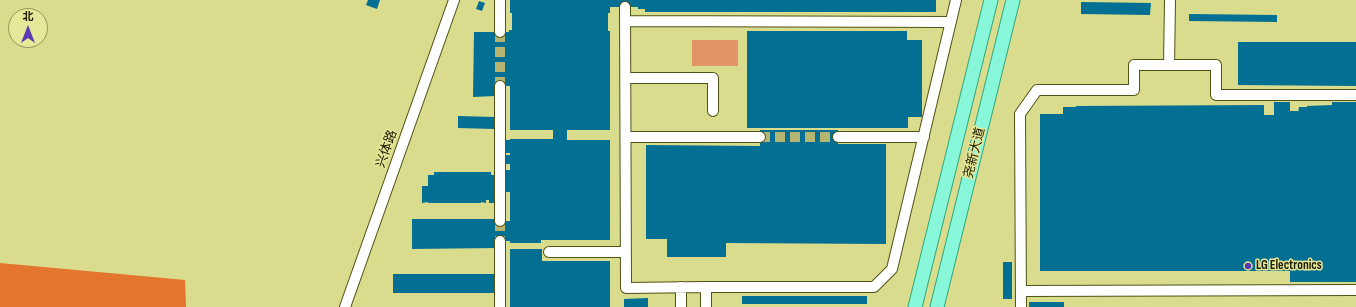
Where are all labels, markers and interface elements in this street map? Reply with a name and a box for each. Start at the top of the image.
north arrow [8,8,48,48]
text: 北 [23,10,34,23]
street label: 尧新大道 [961,126,989,180]
street label: 兴体路 [373,128,401,170]
place label: LG Electronics [1256,258,1322,274]
marker: LG Electronics [1243,261,1253,271]

